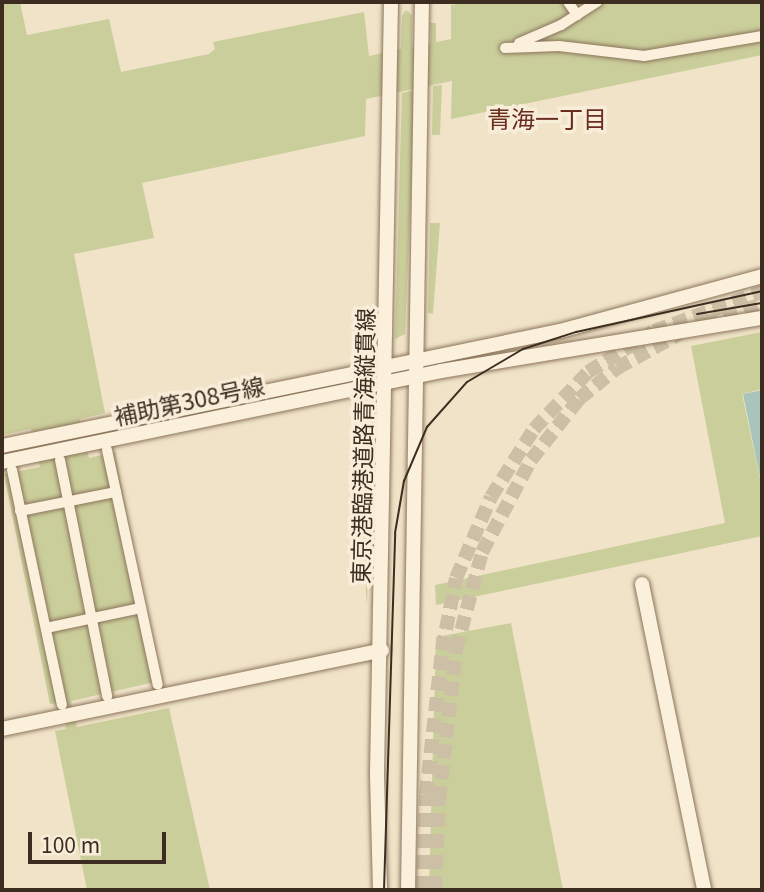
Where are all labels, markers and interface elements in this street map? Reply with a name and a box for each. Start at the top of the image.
district label: 青海一丁目 [487,104,607,132]
street label: 東京港臨港道路青海縦貫線 [346,308,378,584]
street label: 補助第308号線 [111,371,267,429]
scale bar [32,818,170,862]
text: 100 m [41,829,100,859]

